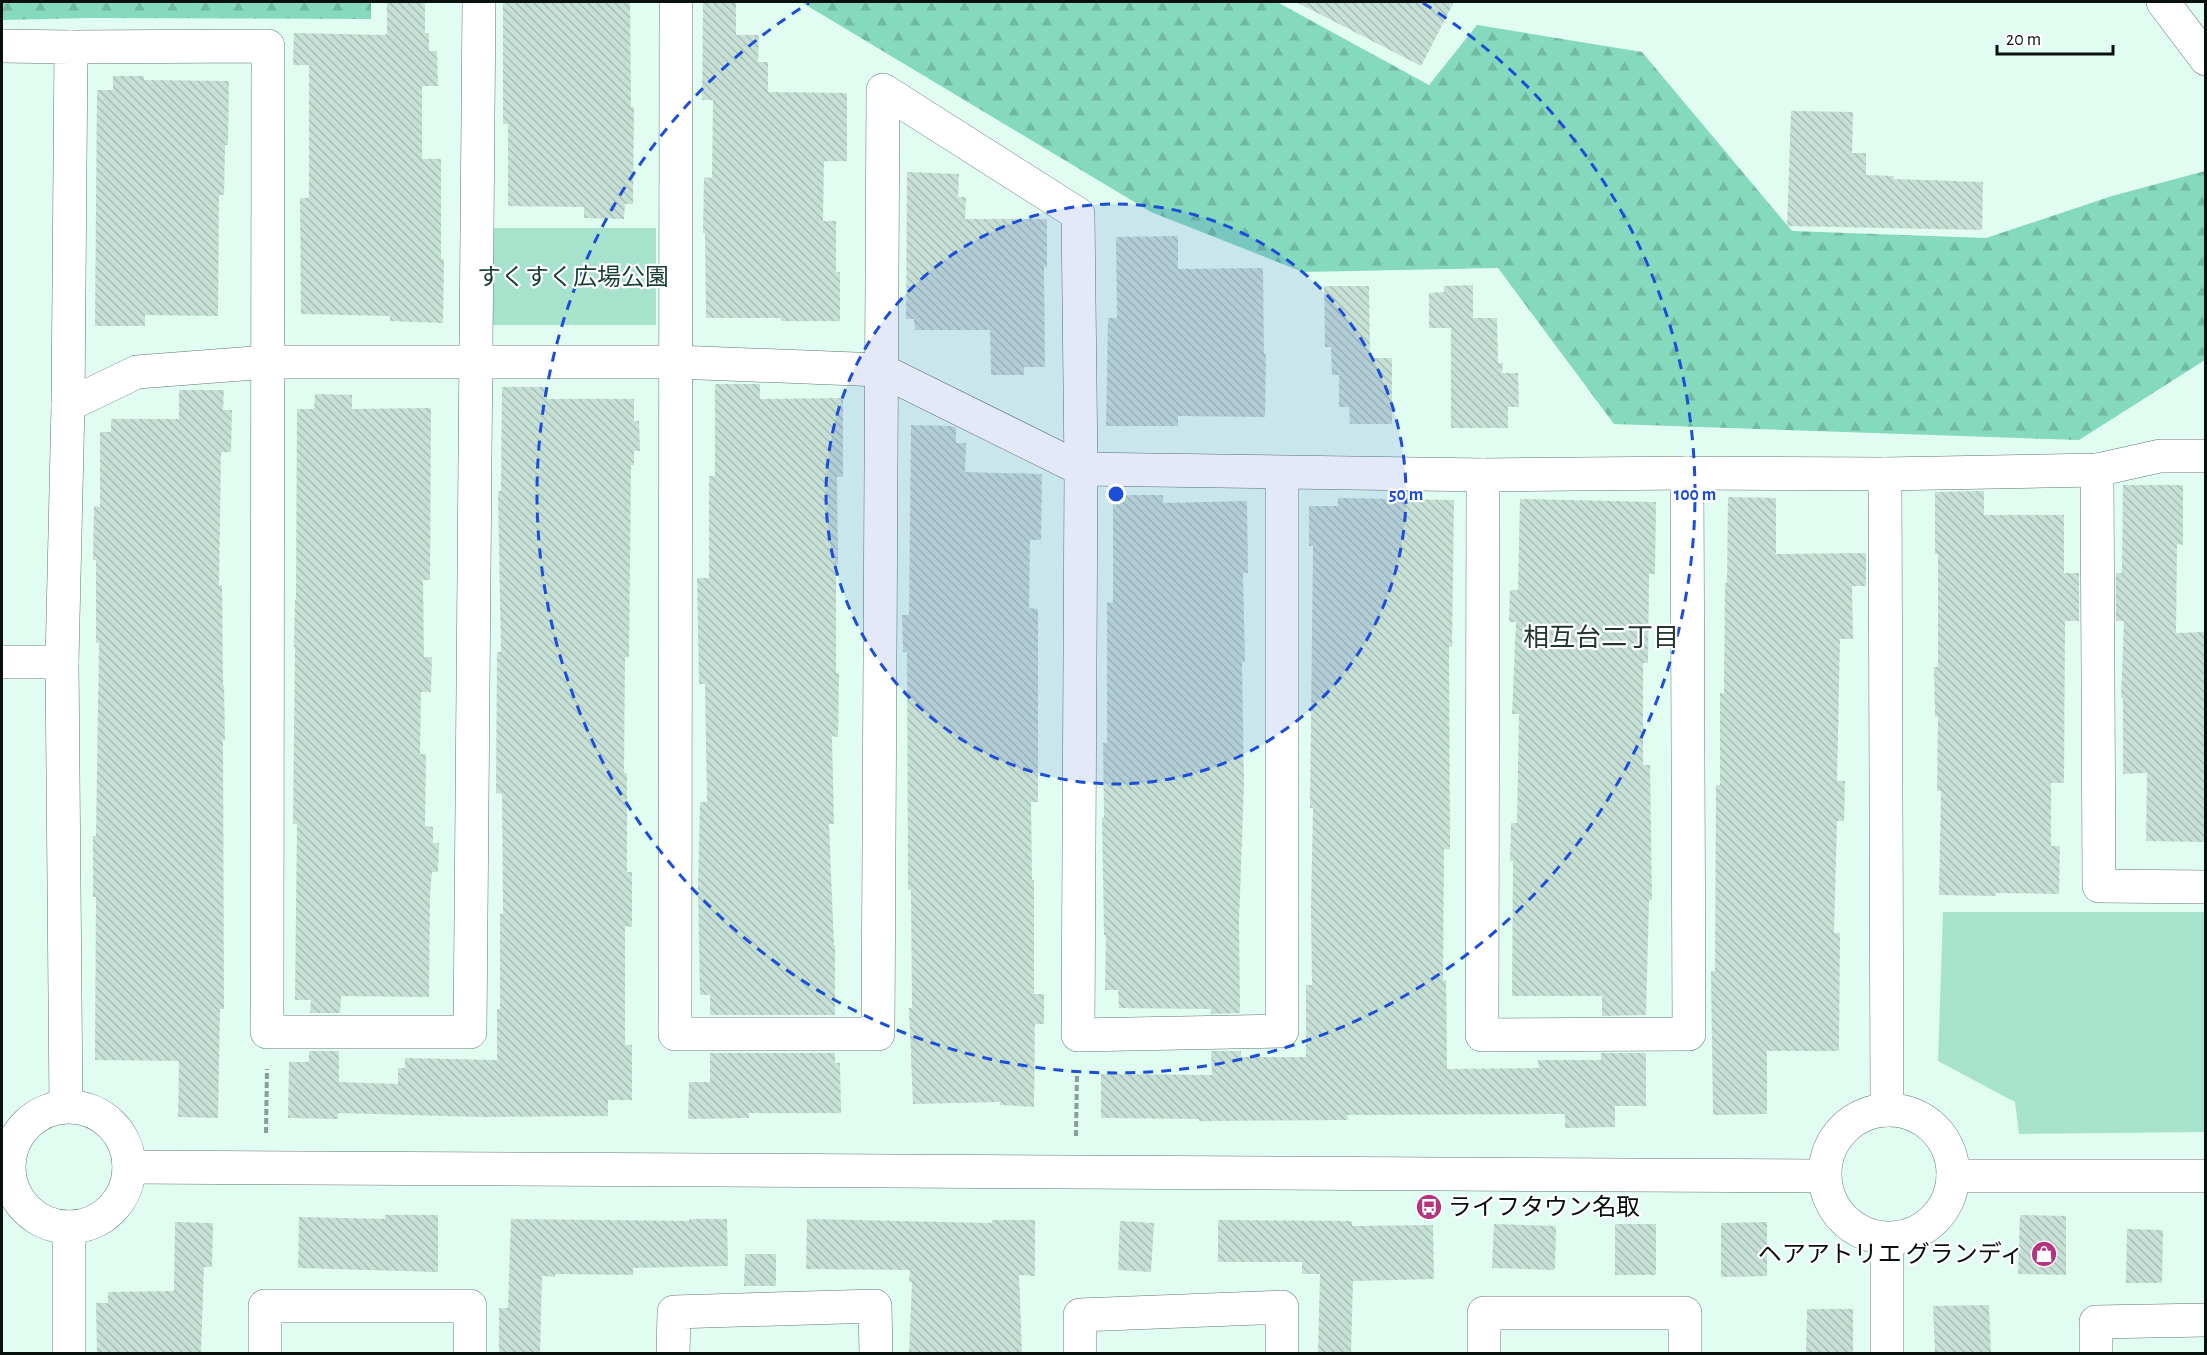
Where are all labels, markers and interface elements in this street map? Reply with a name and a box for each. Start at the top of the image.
scale bar [1997,18,2112,56]
text: 20 m [2006,31,2041,49]
park label: すくすく広場公園 [477,264,669,290]
centre of rings [1106,484,1126,504]
text: 50 m [1389,486,1423,504]
text: 100 m [1674,486,1716,504]
district label: 相互台二丁目 [1523,624,1679,651]
bus stop icon: ライフタウン名取 [1414,1192,1444,1222]
place label: ライフタウン名取 [1448,1194,1640,1220]
shop icon: ヘアアトリエ グランディ [2029,1239,2059,1269]
place label: ヘアアトリエ グランディ [1758,1241,2024,1267]

